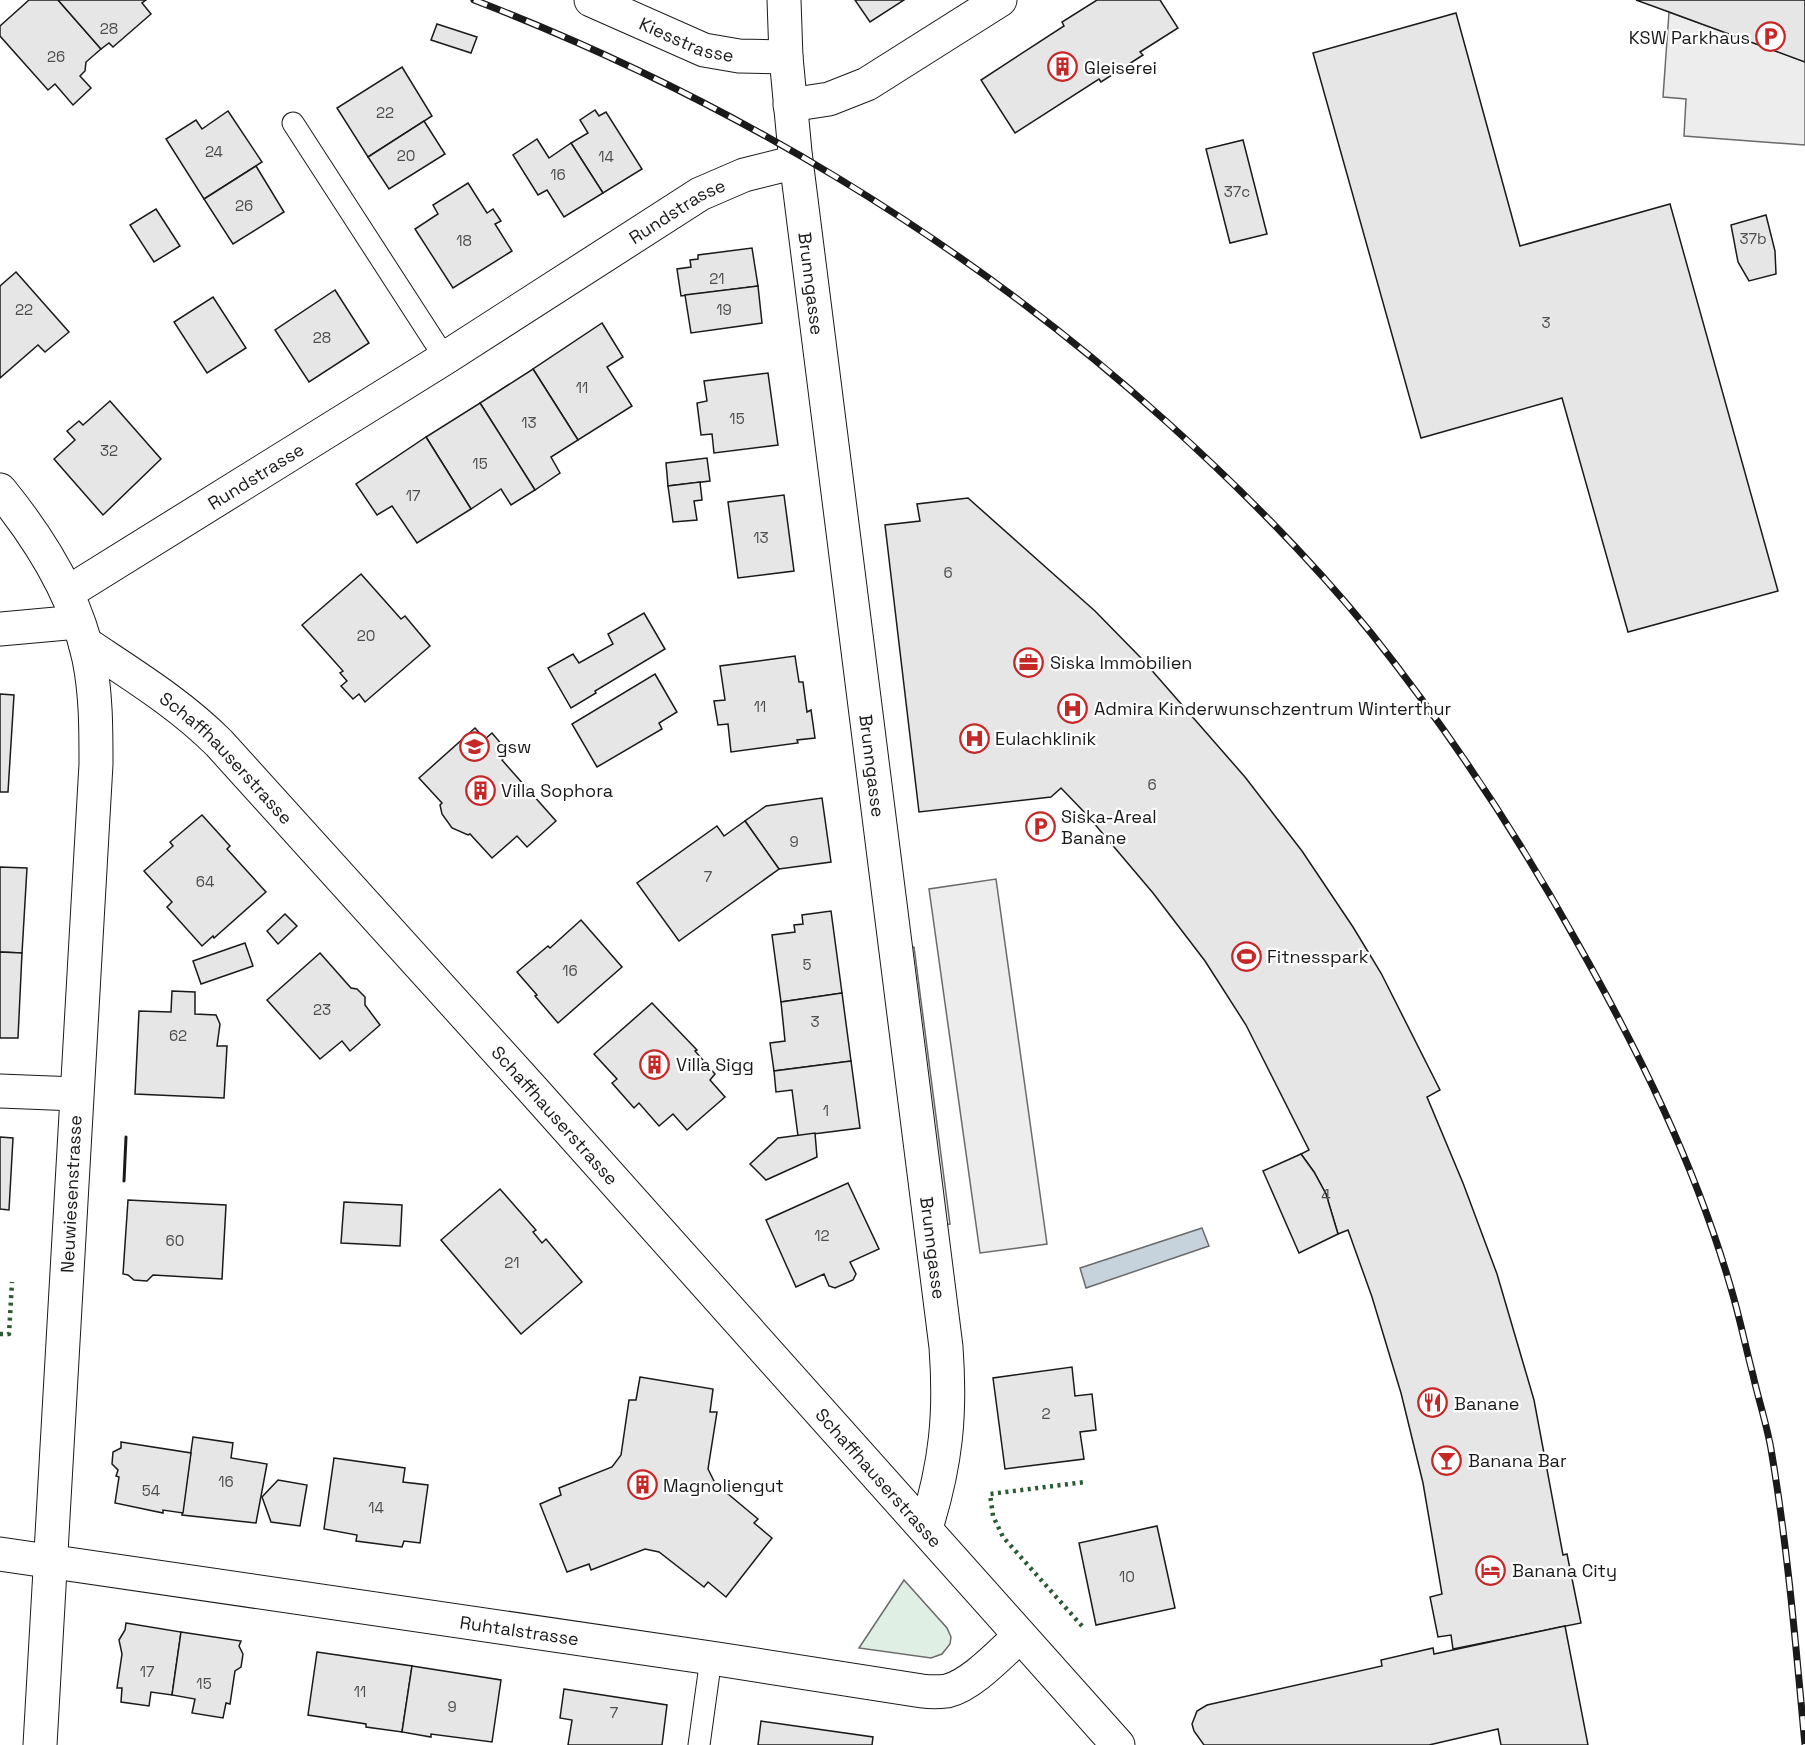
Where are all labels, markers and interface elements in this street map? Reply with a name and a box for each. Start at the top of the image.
street label: Kiesstrasse [636,11,736,66]
house number: 28 [100,19,118,38]
parking icon: KSW Parkhaus [1755,21,1787,53]
place label: KSW Parkhaus [1629,26,1750,49]
house number: 26 [47,47,65,66]
building icon: Gleiserei [1047,51,1079,83]
place label: Gleiserei [1084,56,1157,79]
house number: 22 [376,103,394,122]
house number: 24 [205,142,223,161]
house number: 20 [397,146,415,165]
house number: 14 [598,147,614,166]
house number: 16 [550,165,566,184]
street label: Rundstrasse [624,173,729,248]
house number: 37c [1224,182,1250,201]
house number: 26 [235,196,253,215]
house number: 37b [1739,229,1767,248]
house number: 18 [456,231,472,250]
street label: Brunngasse [794,231,830,336]
house number: 21 [709,269,725,288]
house number: 22 [15,300,33,319]
house number: 19 [716,300,732,319]
house number: 3 [1541,313,1551,332]
house number: 28 [313,328,331,347]
house number: 11 [576,378,588,397]
house number: 15 [729,409,745,428]
house number: 13 [521,413,537,432]
street label: Rundstrasse [203,437,308,514]
house number: 32 [100,441,118,460]
house number: 15 [472,454,488,473]
house number: 17 [406,486,420,505]
house number: 13 [753,528,769,547]
house number: 6 [943,563,953,582]
house number: 20 [357,626,375,645]
office icon: Siska Immobilien [1013,646,1045,678]
place label: Siska Immobilien [1050,651,1192,674]
street label: Schaffhauserstrasse [155,686,298,829]
hospital icon: Admira Kinderwunschzentrum Winterthur [1057,692,1089,724]
house number: 11 [754,697,766,716]
place label: Admira Kinderwunschzentrum Winterthur [1094,697,1452,720]
street label: Brunngasse [855,713,890,818]
hospital icon: Eulachklinik [958,722,990,754]
place label: Eulachklinik [995,727,1096,750]
school or university icon: gsw [459,730,491,762]
place label: gsw [496,735,531,758]
building icon: Villa Sophora [464,774,496,806]
house number: 6 [1147,775,1157,794]
place label: Villa Sophora [501,779,613,802]
place label: Siska-Areal Banane [1061,805,1157,849]
parking icon: Siska-Areal Banane [1024,810,1056,842]
house number: 9 [789,832,799,851]
house number: 7 [704,867,712,886]
house number: 64 [196,872,214,891]
sports icon: Fitnesspark [1230,940,1262,972]
place label: Fitnesspark [1267,945,1369,968]
house number: 5 [803,955,812,974]
house number: 16 [562,961,578,980]
house number: 23 [313,1000,331,1019]
house number: 3 [810,1012,820,1031]
house number: 62 [169,1026,187,1045]
street label: Schaffhauserstrasse [487,1041,624,1190]
building icon: Villa Sigg [639,1048,671,1080]
place label: Villa Sigg [676,1053,754,1076]
house number: 1 [823,1101,829,1120]
street label: Neuwiesenstrasse [55,1114,87,1274]
house number: 4 [1321,1185,1331,1204]
street label: Brunngasse [916,1195,951,1301]
house number: 12 [814,1226,830,1245]
house number: 60 [166,1231,184,1250]
house number: 21 [504,1253,520,1272]
restaurant icon: Banane [1417,1387,1449,1419]
place label: Banane [1454,1392,1519,1415]
street label: Schaffhauserstrasse [811,1403,947,1552]
house number: 2 [1041,1404,1051,1423]
bar icon: Banana Bar [1431,1444,1463,1476]
place label: Banana Bar [1468,1449,1567,1472]
building icon: Magnoliengut [626,1469,658,1501]
house number: 16 [218,1472,234,1491]
place label: Magnoliengut [663,1474,784,1497]
house number: 54 [142,1481,160,1500]
house number: 14 [368,1498,384,1517]
hotel icon: Banana City [1475,1554,1507,1586]
place label: Banana City [1512,1559,1617,1582]
house number: 10 [1119,1567,1135,1586]
street label: Ruhtalstrasse [458,1610,581,1650]
house number: 17 [140,1662,154,1681]
house number: 15 [196,1674,212,1693]
house number: 11 [354,1682,366,1701]
house number: 9 [447,1697,457,1716]
house number: 7 [610,1703,618,1722]

